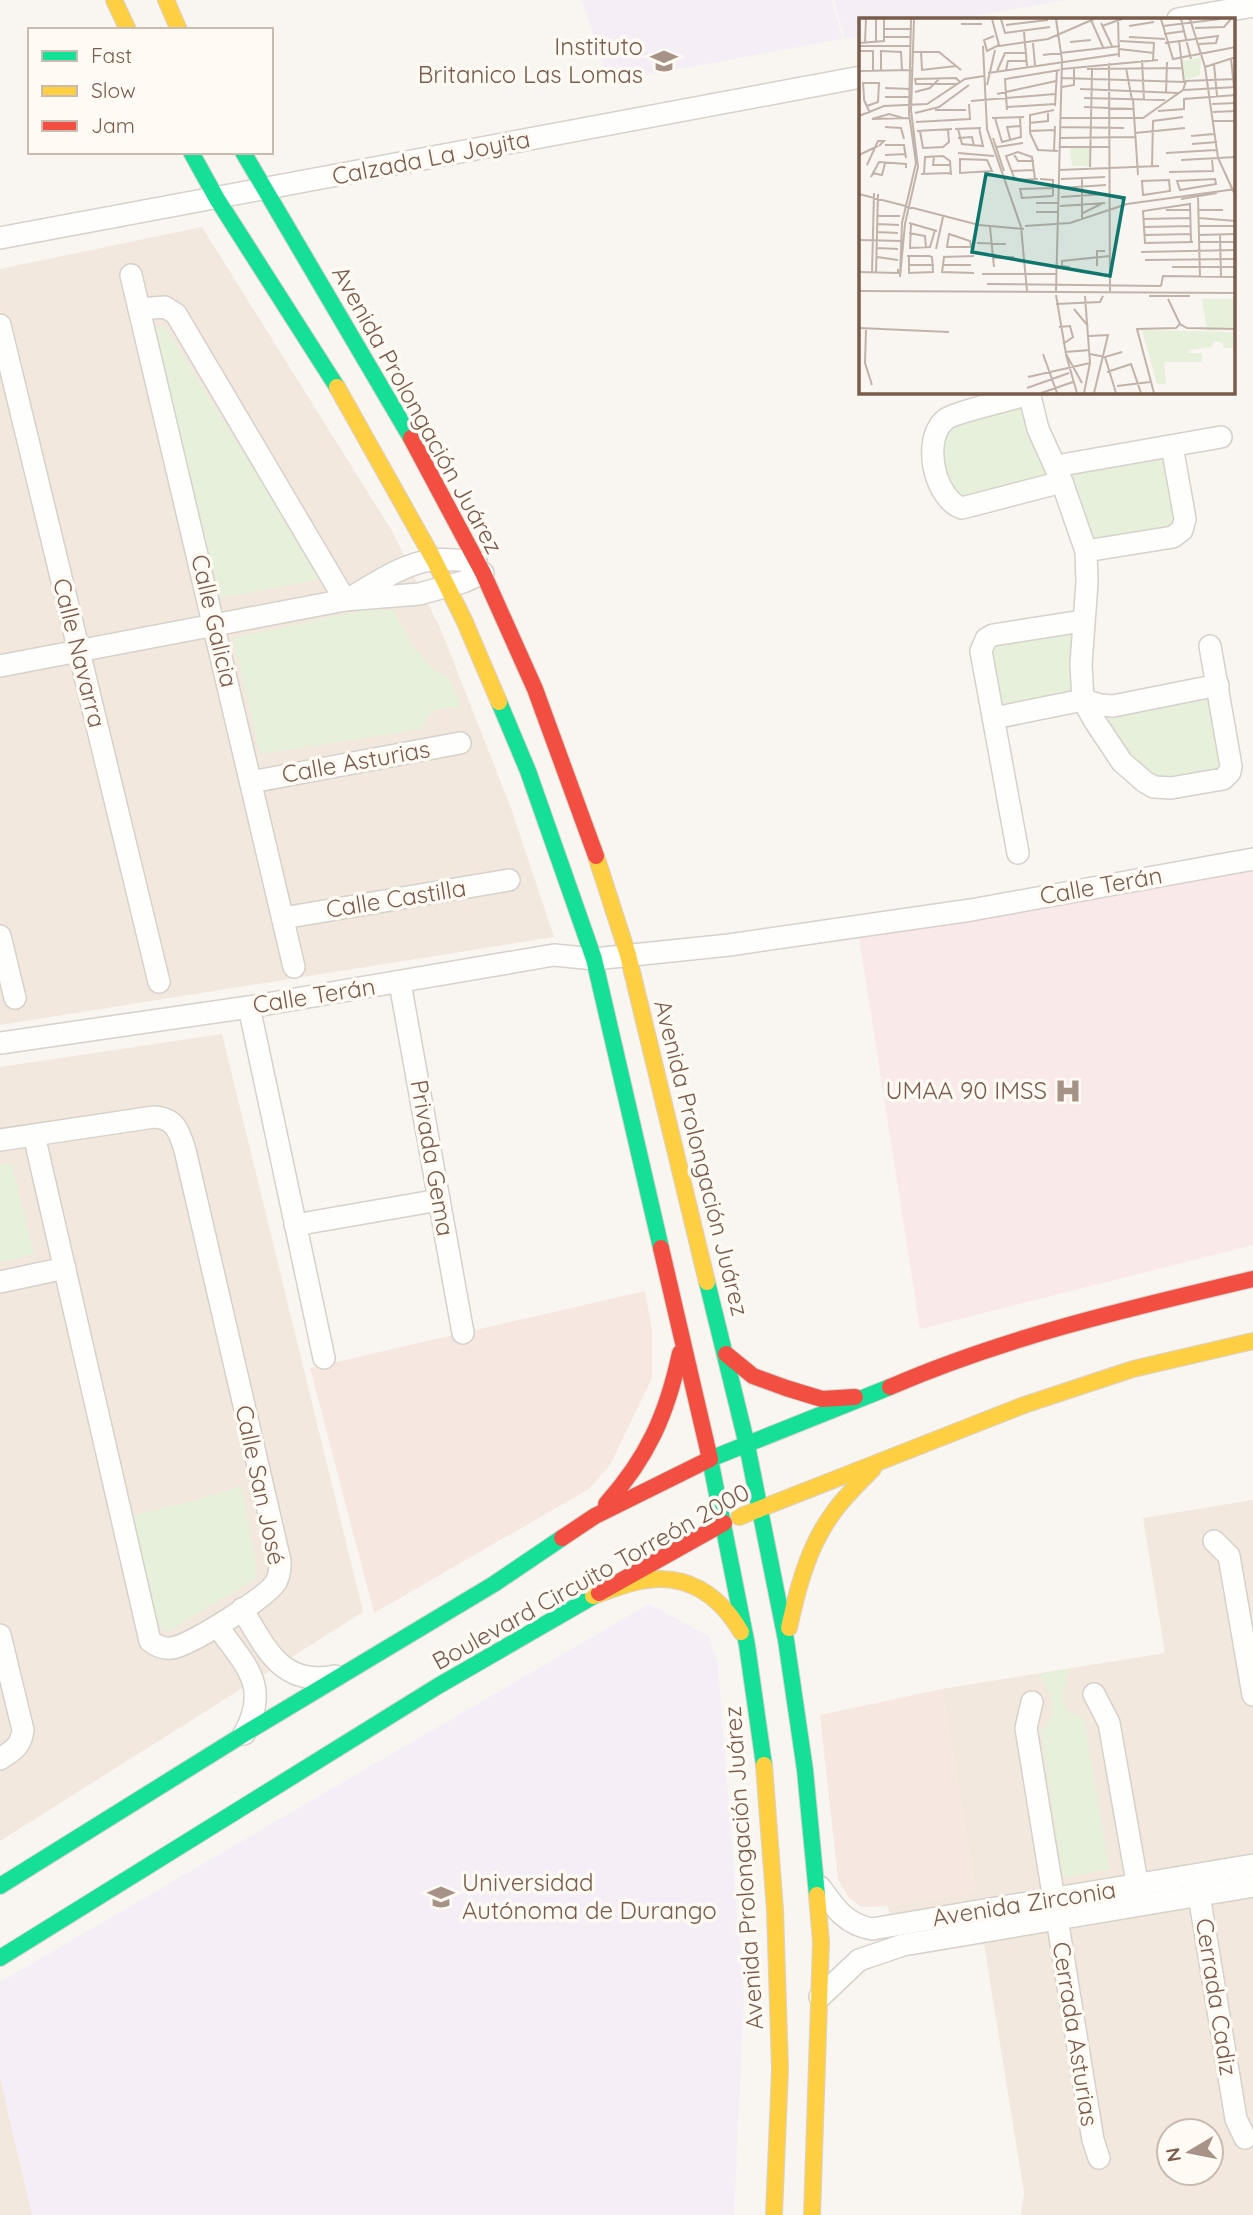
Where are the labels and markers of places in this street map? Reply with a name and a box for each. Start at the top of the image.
place label: Instituto Britanico Las Lomas [418,31,643,89]
school or university icon: Instituto Britanico Las Lomas [649,46,679,76]
place label: UMAA 90 IMSS [885,1075,1047,1105]
hospital icon: UMAA 90 IMSS [1053,1076,1083,1106]
place label: Universidad Autónoma de Durango [462,1867,717,1925]
school or university icon: Universidad Autónoma de Durango [426,1882,456,1912]

